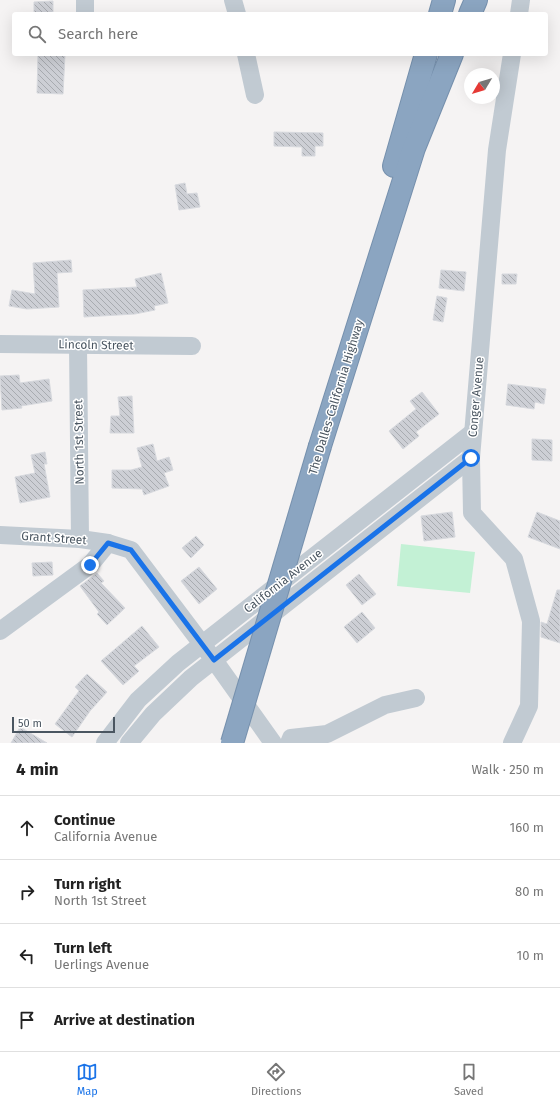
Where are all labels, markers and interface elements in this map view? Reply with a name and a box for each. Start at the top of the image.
search box [12,12,548,56]
icon: search [26,23,48,45]
text: Search here [58,25,138,43]
north arrow [464,68,500,104]
street label: The Dalles-California Highway [306,317,366,476]
street label: Lincoln Street [58,337,134,353]
street label: Conger Avenue [466,356,486,438]
street label: North 1st Street [71,399,87,485]
route start [462,449,480,467]
street label: Grant Street [21,529,88,547]
street label: California Avenue [241,546,325,616]
route end [81,556,99,574]
scale bar [12,715,115,734]
text: 50 m [18,717,42,730]
text: 4 min [16,759,59,780]
text: Walk · 250 m [471,762,544,777]
text: Continue [54,811,115,829]
icon: ahead [16,817,38,839]
text: 160 m [510,820,544,835]
text: California Avenue [54,829,157,844]
text: Turn right [54,875,121,893]
icon: right [16,881,38,903]
text: 80 m [515,884,544,899]
text: North 1st Street [54,893,146,908]
text: Turn left [54,939,112,957]
icon: left [16,945,38,967]
text: 10 m [517,948,544,963]
text: Uerlings Avenue [54,957,149,972]
icon: arrive [16,1009,38,1031]
text: Arrive at destination [54,1011,195,1029]
tab: Map [76,1061,98,1098]
tab: Directions [251,1061,301,1098]
tab: Saved [454,1061,484,1098]

